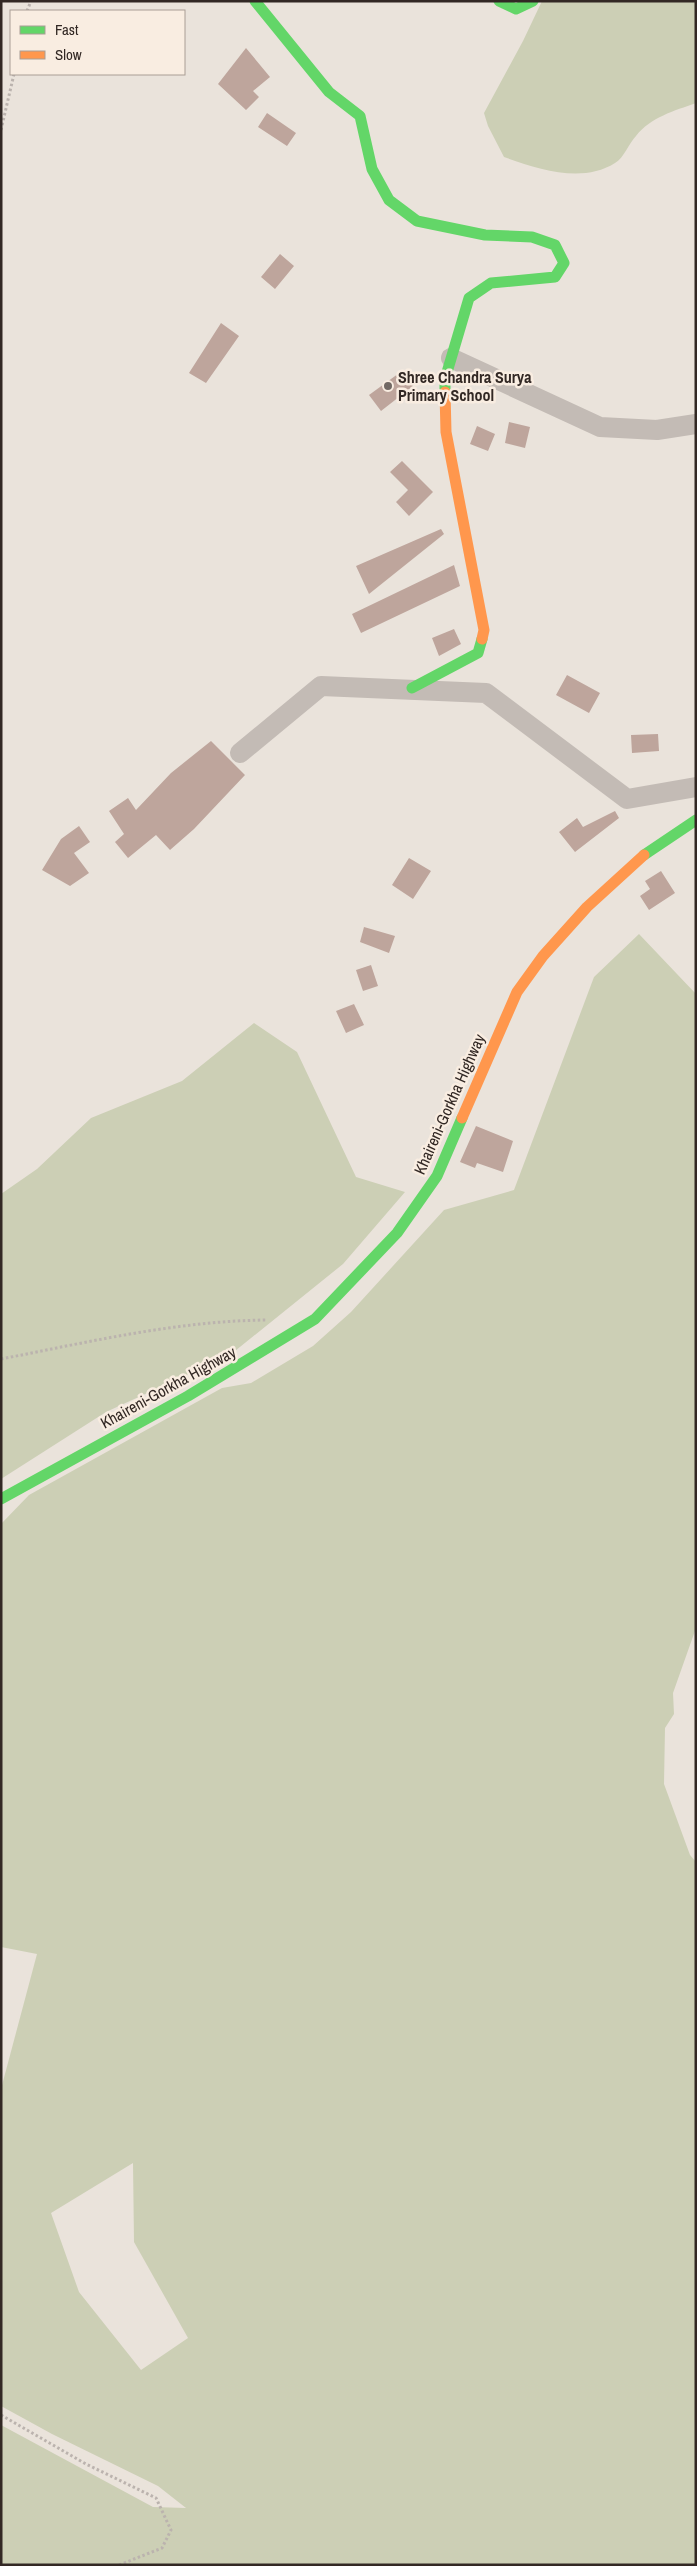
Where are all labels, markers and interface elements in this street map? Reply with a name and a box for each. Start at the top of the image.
legend [10,10,185,75]
text: Fast [55,19,79,40]
text: Slow [55,44,82,65]
place label: Shree Chandra Surya Primary School [398,366,532,406]
marker: Shree Chandra Surya Primary School [382,380,394,392]
street label: Khaireni-Gorkha Highway [408,1030,490,1178]
street label: Khaireni-Gorkha Highway [96,1340,240,1433]

